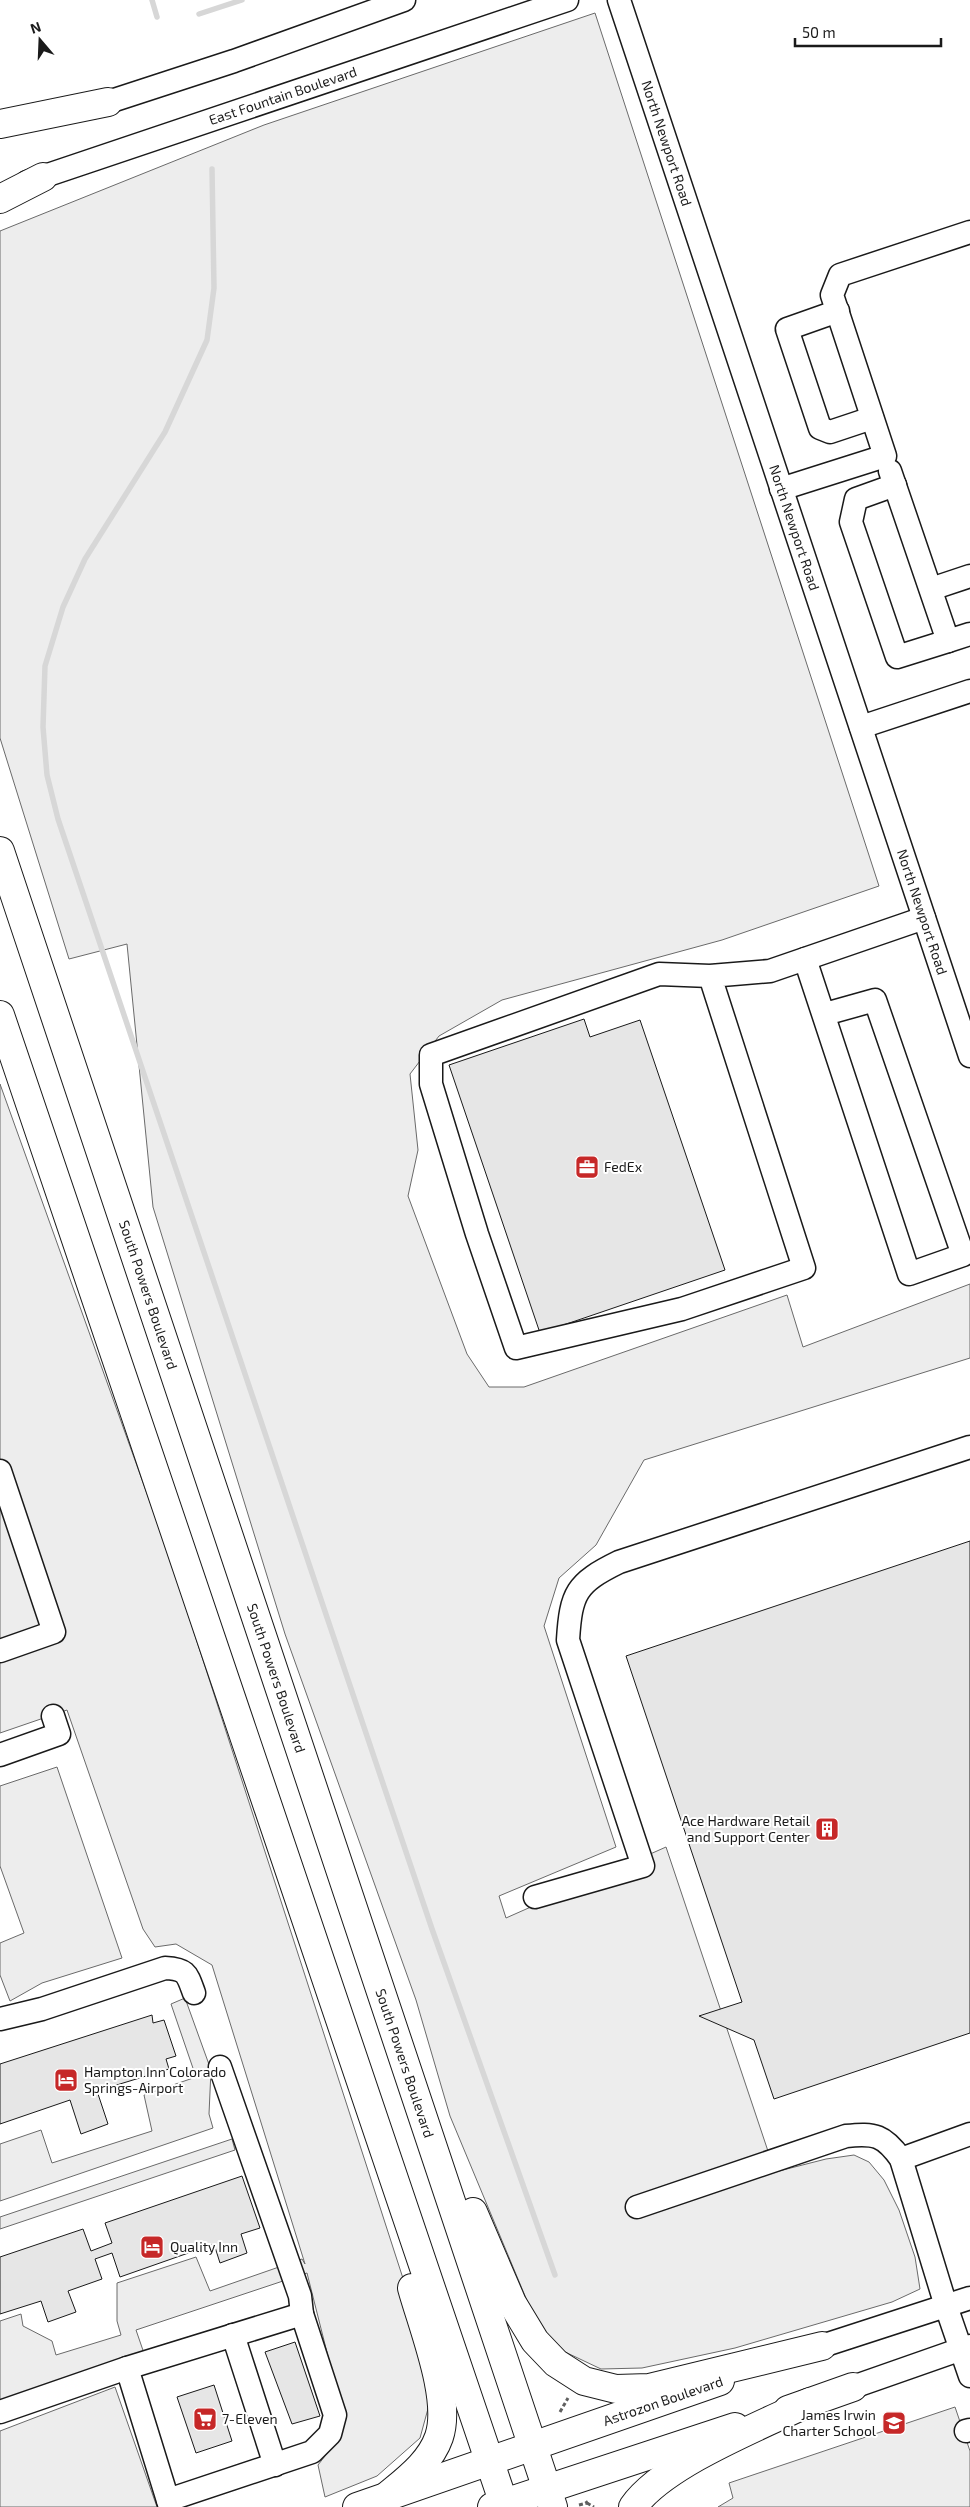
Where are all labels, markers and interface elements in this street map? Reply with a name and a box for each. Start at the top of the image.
north arrow [15,15,65,65]
scale bar [795,15,941,47]
text: N [28,18,43,37]
text: 50 m [802,23,836,41]
street label: East Fountain Boulevard [206,62,359,128]
street label: North Newport Road [638,78,696,208]
street label: North Newport Road [766,462,824,593]
street label: North Newport Road [894,847,951,977]
office icon: FedEx [574,1154,600,1180]
place label: FedEx [604,1158,643,1175]
street label: South Powers Boulevard [116,1218,182,1372]
street label: South Powers Boulevard [244,1601,309,1755]
place label: Ace Hardware Retail and Support Center [681,1812,811,1845]
building icon: Ace Hardware Retail and Support Center [814,1816,840,1842]
street label: South Powers Boulevard [372,1986,438,2140]
place label: Hampton Inn Colorado Springs-Airport [84,2063,226,2096]
hotel icon: Hampton Inn Colorado Springs-Airport [53,2067,79,2093]
hotel icon: Quality Inn [139,2234,165,2260]
place label: Quality Inn [170,2238,238,2255]
street label: Astrozon Boulevard [601,2372,725,2429]
supermarket icon: 7-Eleven [192,2406,218,2432]
place label: James Irwin Charter School [782,2406,877,2439]
place label: 7-Eleven [222,2410,278,2427]
school or university icon: James Irwin Charter School [881,2410,907,2436]

